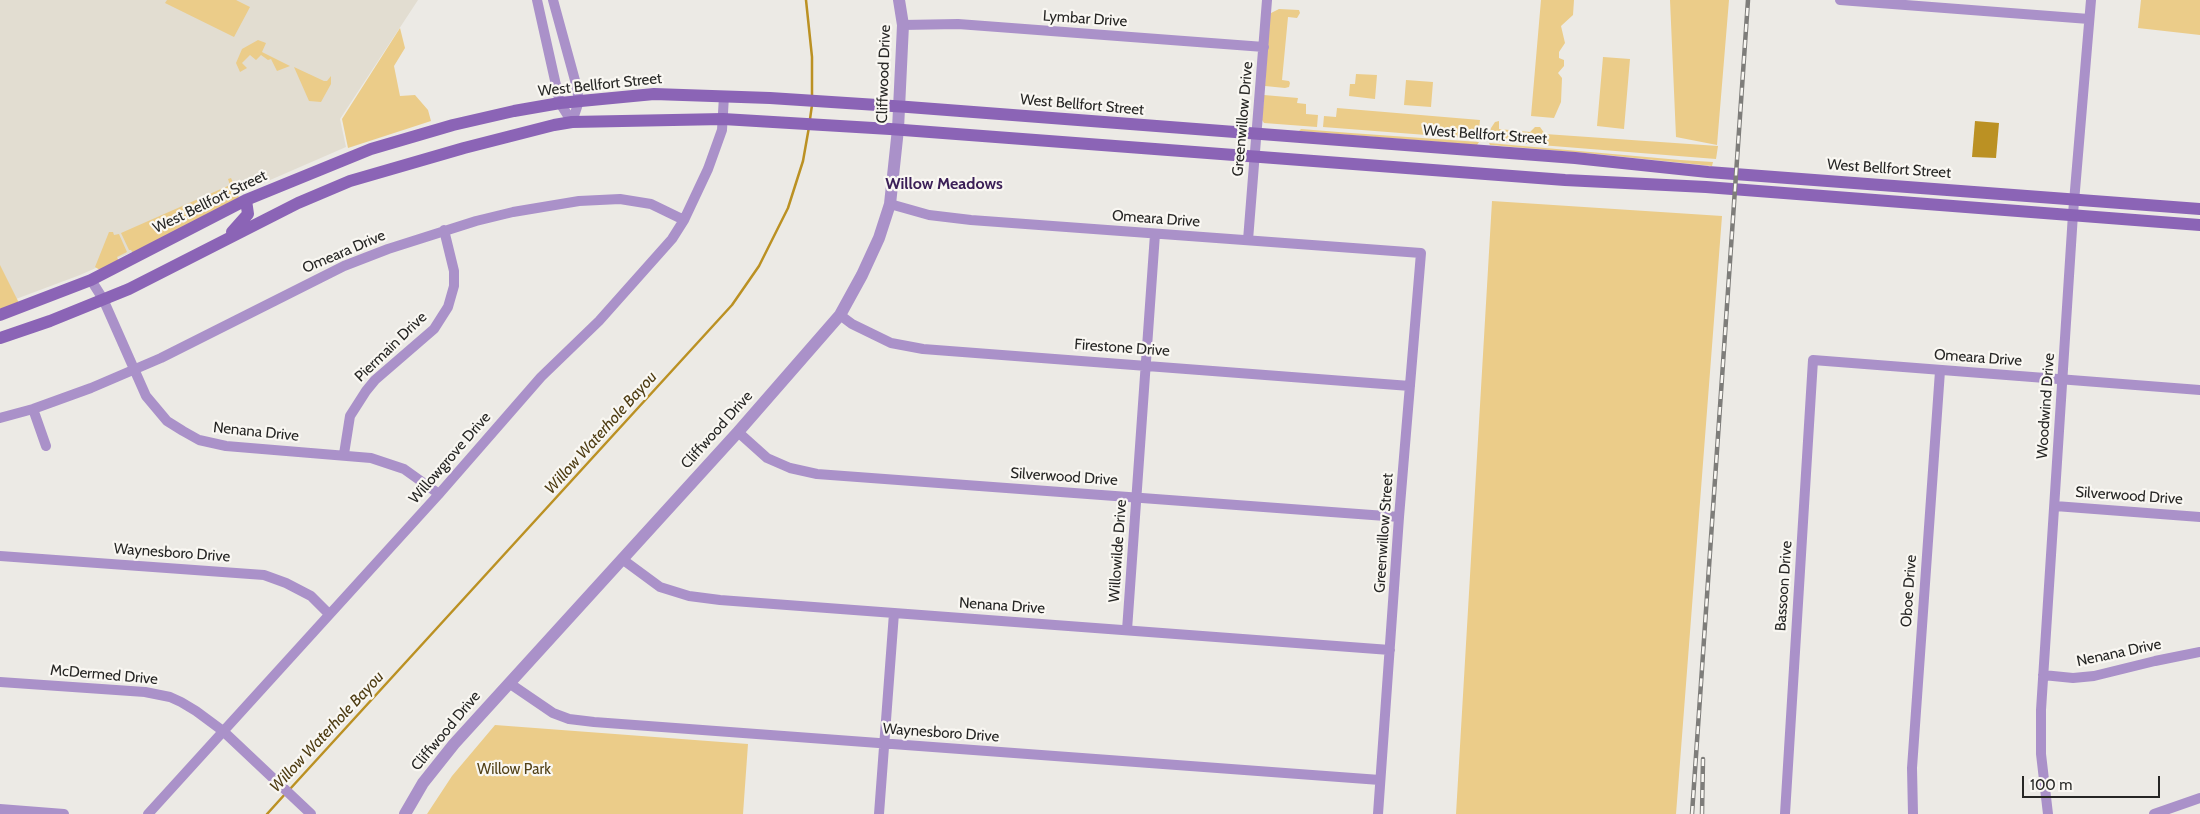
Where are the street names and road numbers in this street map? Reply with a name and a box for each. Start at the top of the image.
street label: Lymbar Drive [1042,7,1128,31]
street label: Cliffwood Drive [873,24,895,124]
street label: Greenwillow Drive [1229,61,1257,177]
street label: West Bellfort Street [537,70,663,100]
street label: West Bellfort Street [1019,91,1145,119]
street label: West Bellfort Street [1422,122,1548,148]
street label: West Bellfort Street [1826,156,1952,182]
street label: West Bellfort Street [150,167,270,237]
street label: Omeara Drive [1111,207,1201,231]
street label: Omeara Drive [300,226,388,278]
street label: Piermain Drive [351,308,431,386]
street label: Firestone Drive [1074,336,1170,360]
street label: Omeara Drive [1933,346,2023,370]
street label: Woodwind Drive [2033,352,2059,460]
street label: Cliffwood Drive [677,387,757,473]
street label: Willowgrove Drive [405,409,495,507]
street label: Nenana Drive [212,419,300,445]
street label: Silverwood Drive [1010,464,1118,490]
street label: Greenwillow Street [1371,472,1397,594]
street label: Silverwood Drive [2075,483,2183,509]
street label: Willowilde Drive [1105,499,1131,603]
street label: Waynesboro Drive [113,540,231,566]
street label: Bassoon Drive [1772,540,1796,632]
street label: Oboe Drive [1897,554,1921,628]
street label: Nenana Drive [958,594,1046,618]
street label: Nenana Drive [2075,635,2163,671]
street label: McDermed Drive [49,661,159,689]
street label: Cliffwood Drive [407,687,485,775]
street label: Waynesboro Drive [882,720,1000,746]

